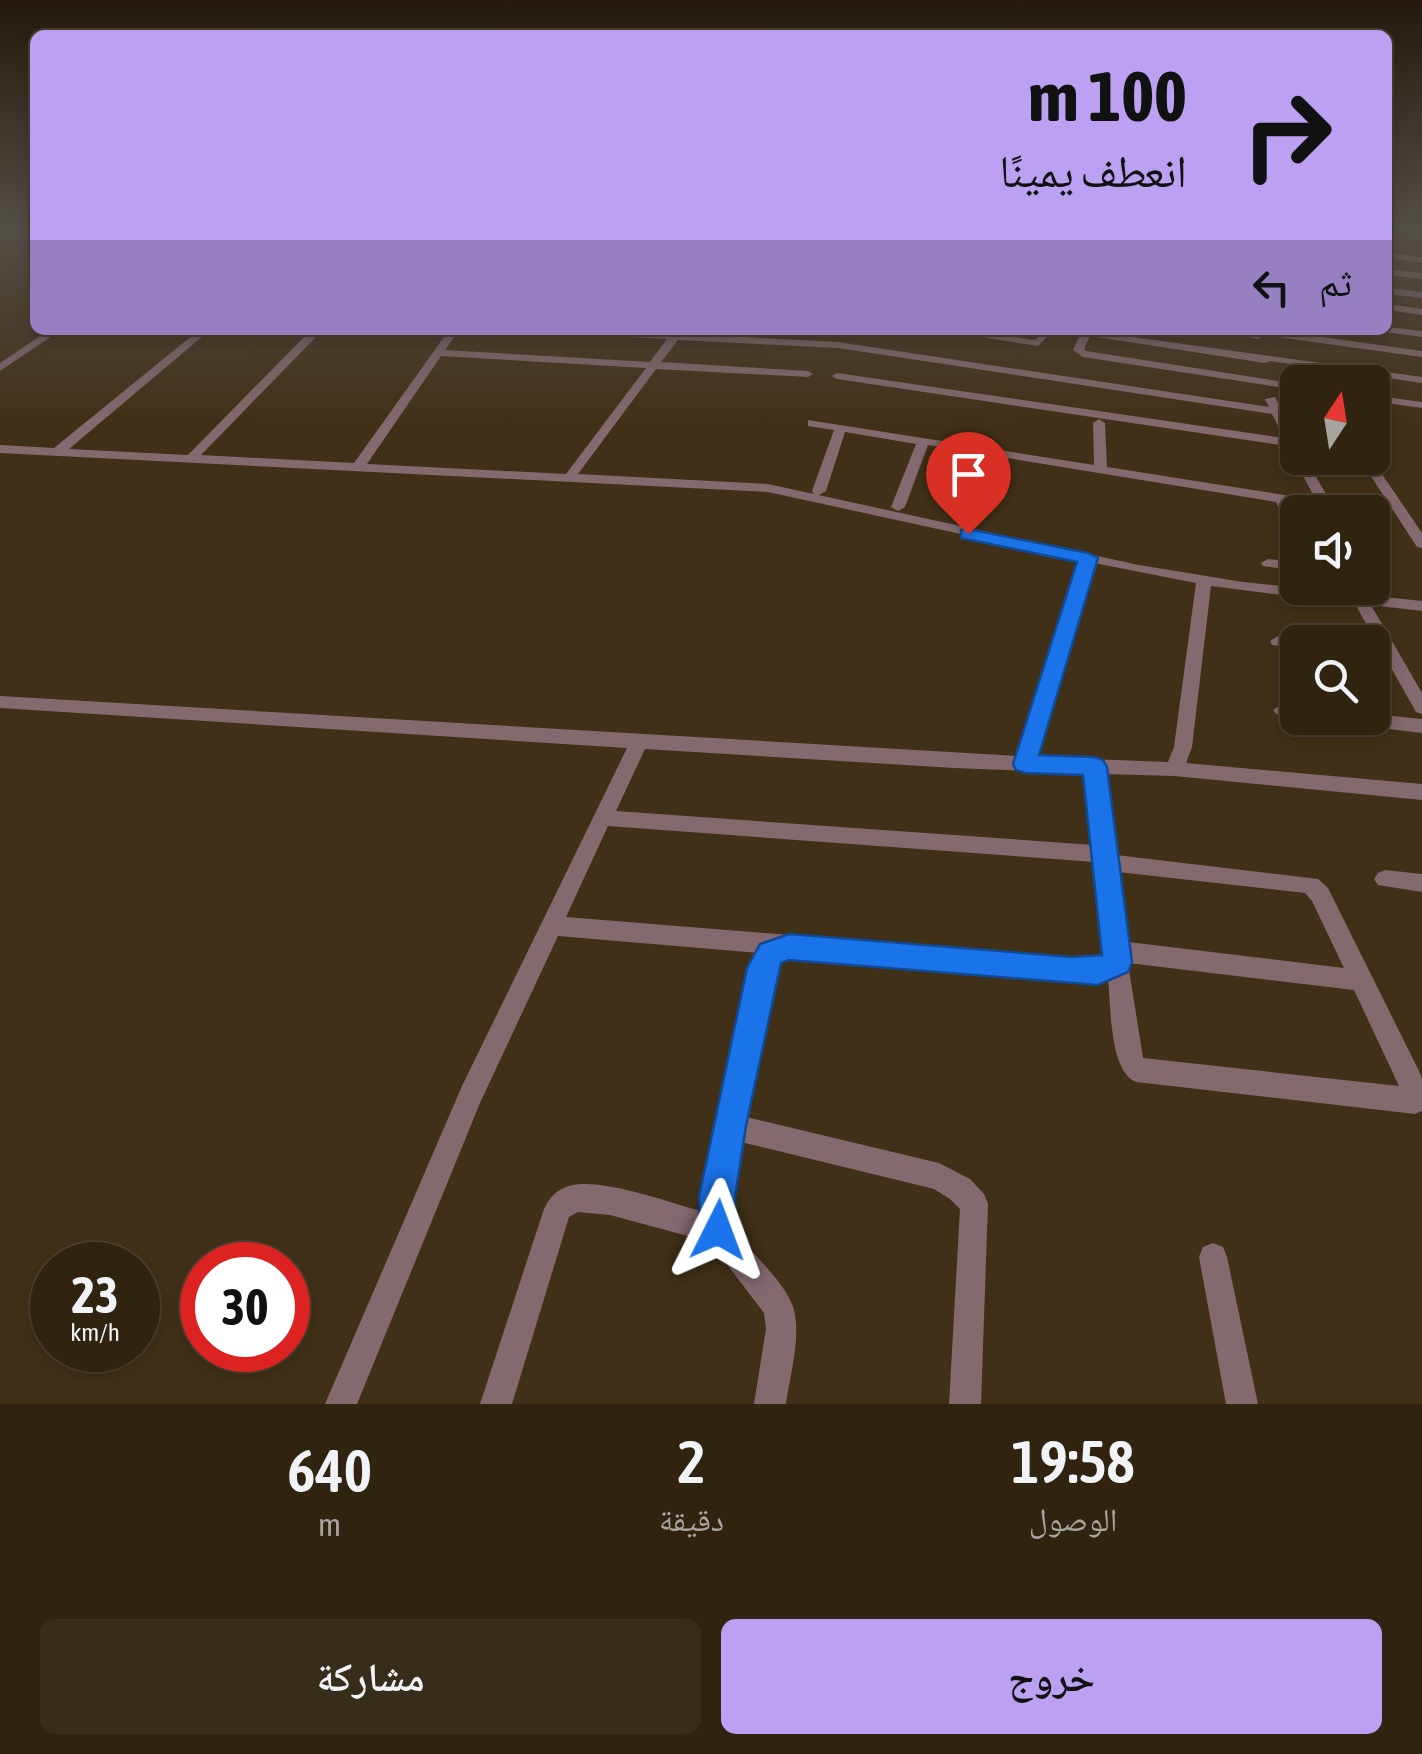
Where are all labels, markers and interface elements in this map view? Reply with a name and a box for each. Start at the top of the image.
text: 100 m [1028,56,1187,136]
icon: right [1222,70,1352,200]
text: انعطف يمينًا [999,145,1187,197]
icon: left [1244,260,1299,315]
text: ثم [1319,261,1352,304]
north arrow [1280,365,1390,475]
map controls [1280,365,1390,735]
pin [926,432,1011,535]
icon: arrive [941,447,996,502]
button: sound [1280,495,1390,605]
button: search [1280,625,1390,735]
position arrow [666,1178,770,1282]
speed limit sign: 30 [180,1242,310,1372]
text: 23 [71,1266,118,1324]
text: km/h [70,1318,120,1346]
text: 2 [677,1427,706,1496]
text: 19:58 [1011,1427,1135,1496]
text: 640 [287,1436,372,1505]
text: دقيقة [659,1501,724,1538]
text: الوصول [1029,1501,1117,1538]
text: m [318,1506,341,1543]
button: مشاركة [40,1619,701,1734]
button: خروج [721,1619,1382,1734]

